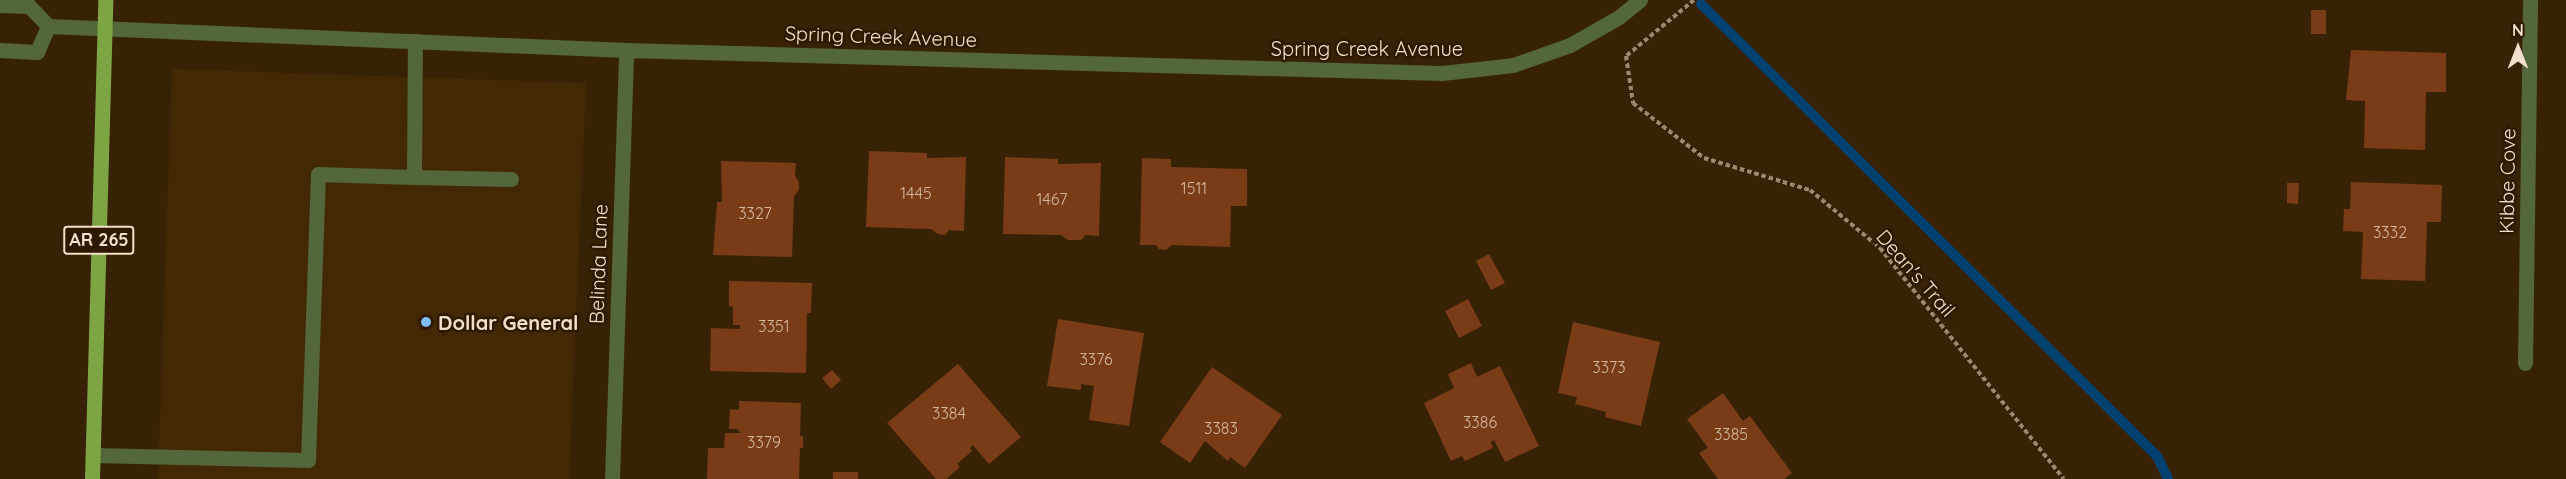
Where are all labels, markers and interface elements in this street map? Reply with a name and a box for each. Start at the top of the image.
north arrow [2488,18,2548,78]
text: N [2512,20,2524,40]
street label: Spring Creek Avenue [784,21,978,51]
street label: Spring Creek Avenue [1271,36,1463,60]
street label: Kibbe Cove [2494,128,2520,234]
house number: 1511 [1181,178,1207,198]
house number: 1445 [900,183,932,203]
house number: 1467 [1037,189,1067,209]
house number: 3327 [738,203,772,223]
street label: Belinda Lane [584,204,612,324]
house number: 3332 [2373,222,2407,242]
road number: AR 265 [63,225,135,255]
street label: Dean's Trail [1872,225,1960,321]
place label: Dollar General [438,310,578,334]
marker: Dollar General [419,315,433,329]
house number: 3351 [758,316,790,336]
house number: 3376 [1079,349,1113,369]
house number: 3373 [1592,357,1626,377]
house number: 3384 [932,403,966,423]
house number: 3386 [1463,412,1497,432]
house number: 3383 [1204,418,1238,438]
house number: 3385 [1714,424,1748,444]
house number: 3379 [747,432,781,452]

